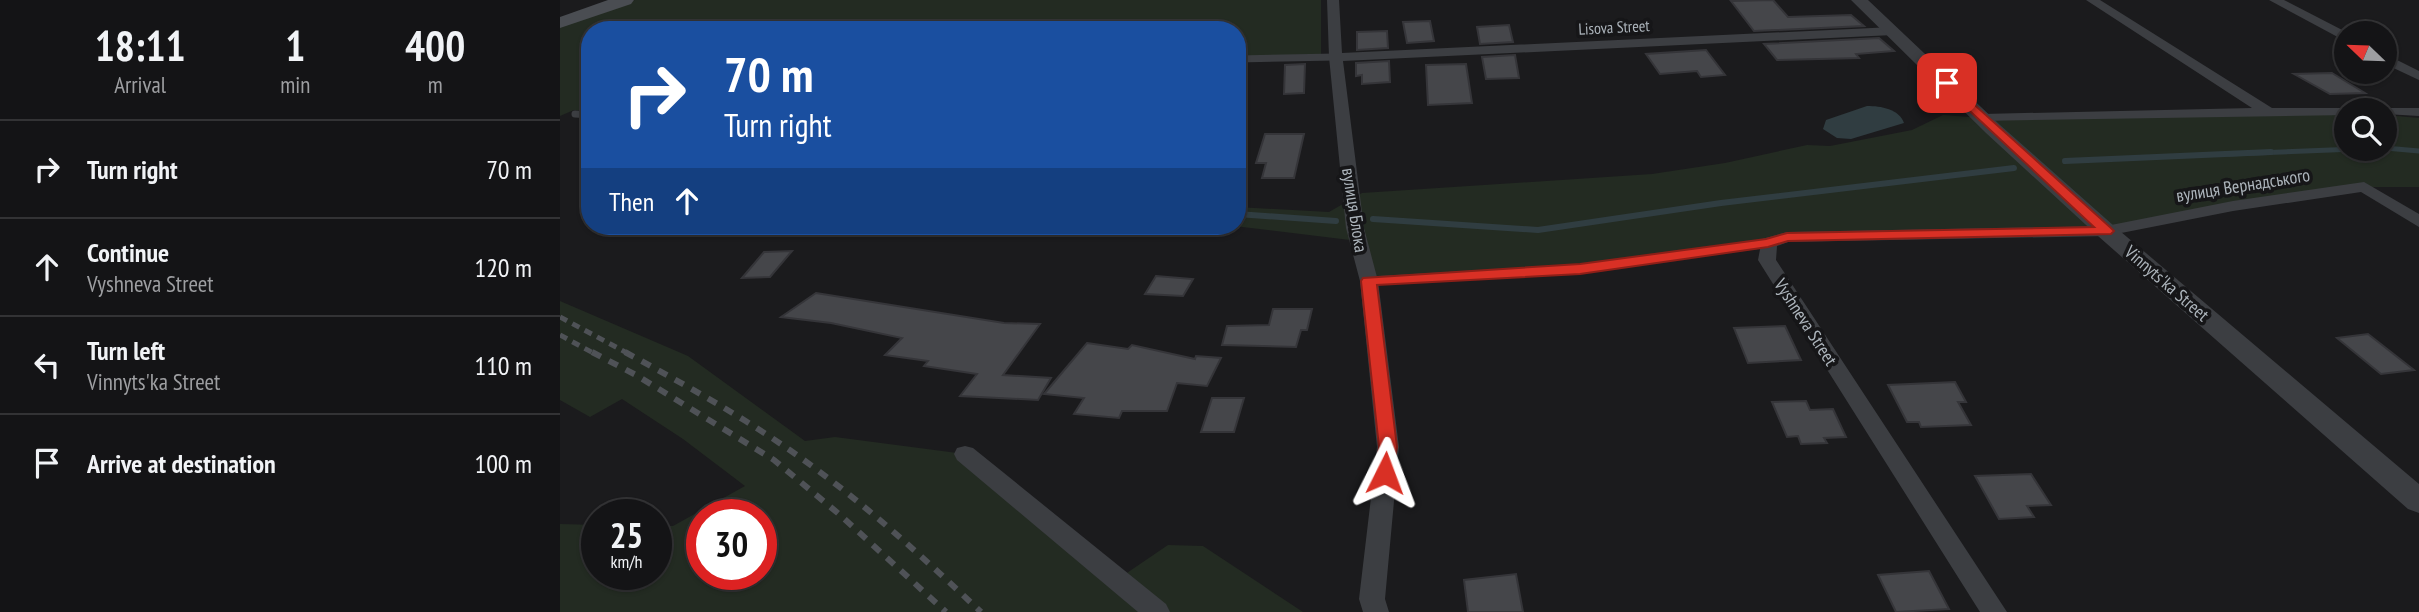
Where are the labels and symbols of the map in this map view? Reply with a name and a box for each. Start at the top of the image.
street label: Lisova Street [1578,15,1651,39]
north arrow [2334,21,2398,84]
pin [1917,53,1977,113]
street label: вулиця Вернадського [2174,163,2312,207]
street label: вулиця Блока [1337,166,1373,254]
street label: Vinnyts'ka Street [2119,239,2214,326]
street label: Vyshneva Street [1769,273,1843,370]
position arrow [1348,436,1422,510]
speed limit sign: 30 [686,499,777,590]

